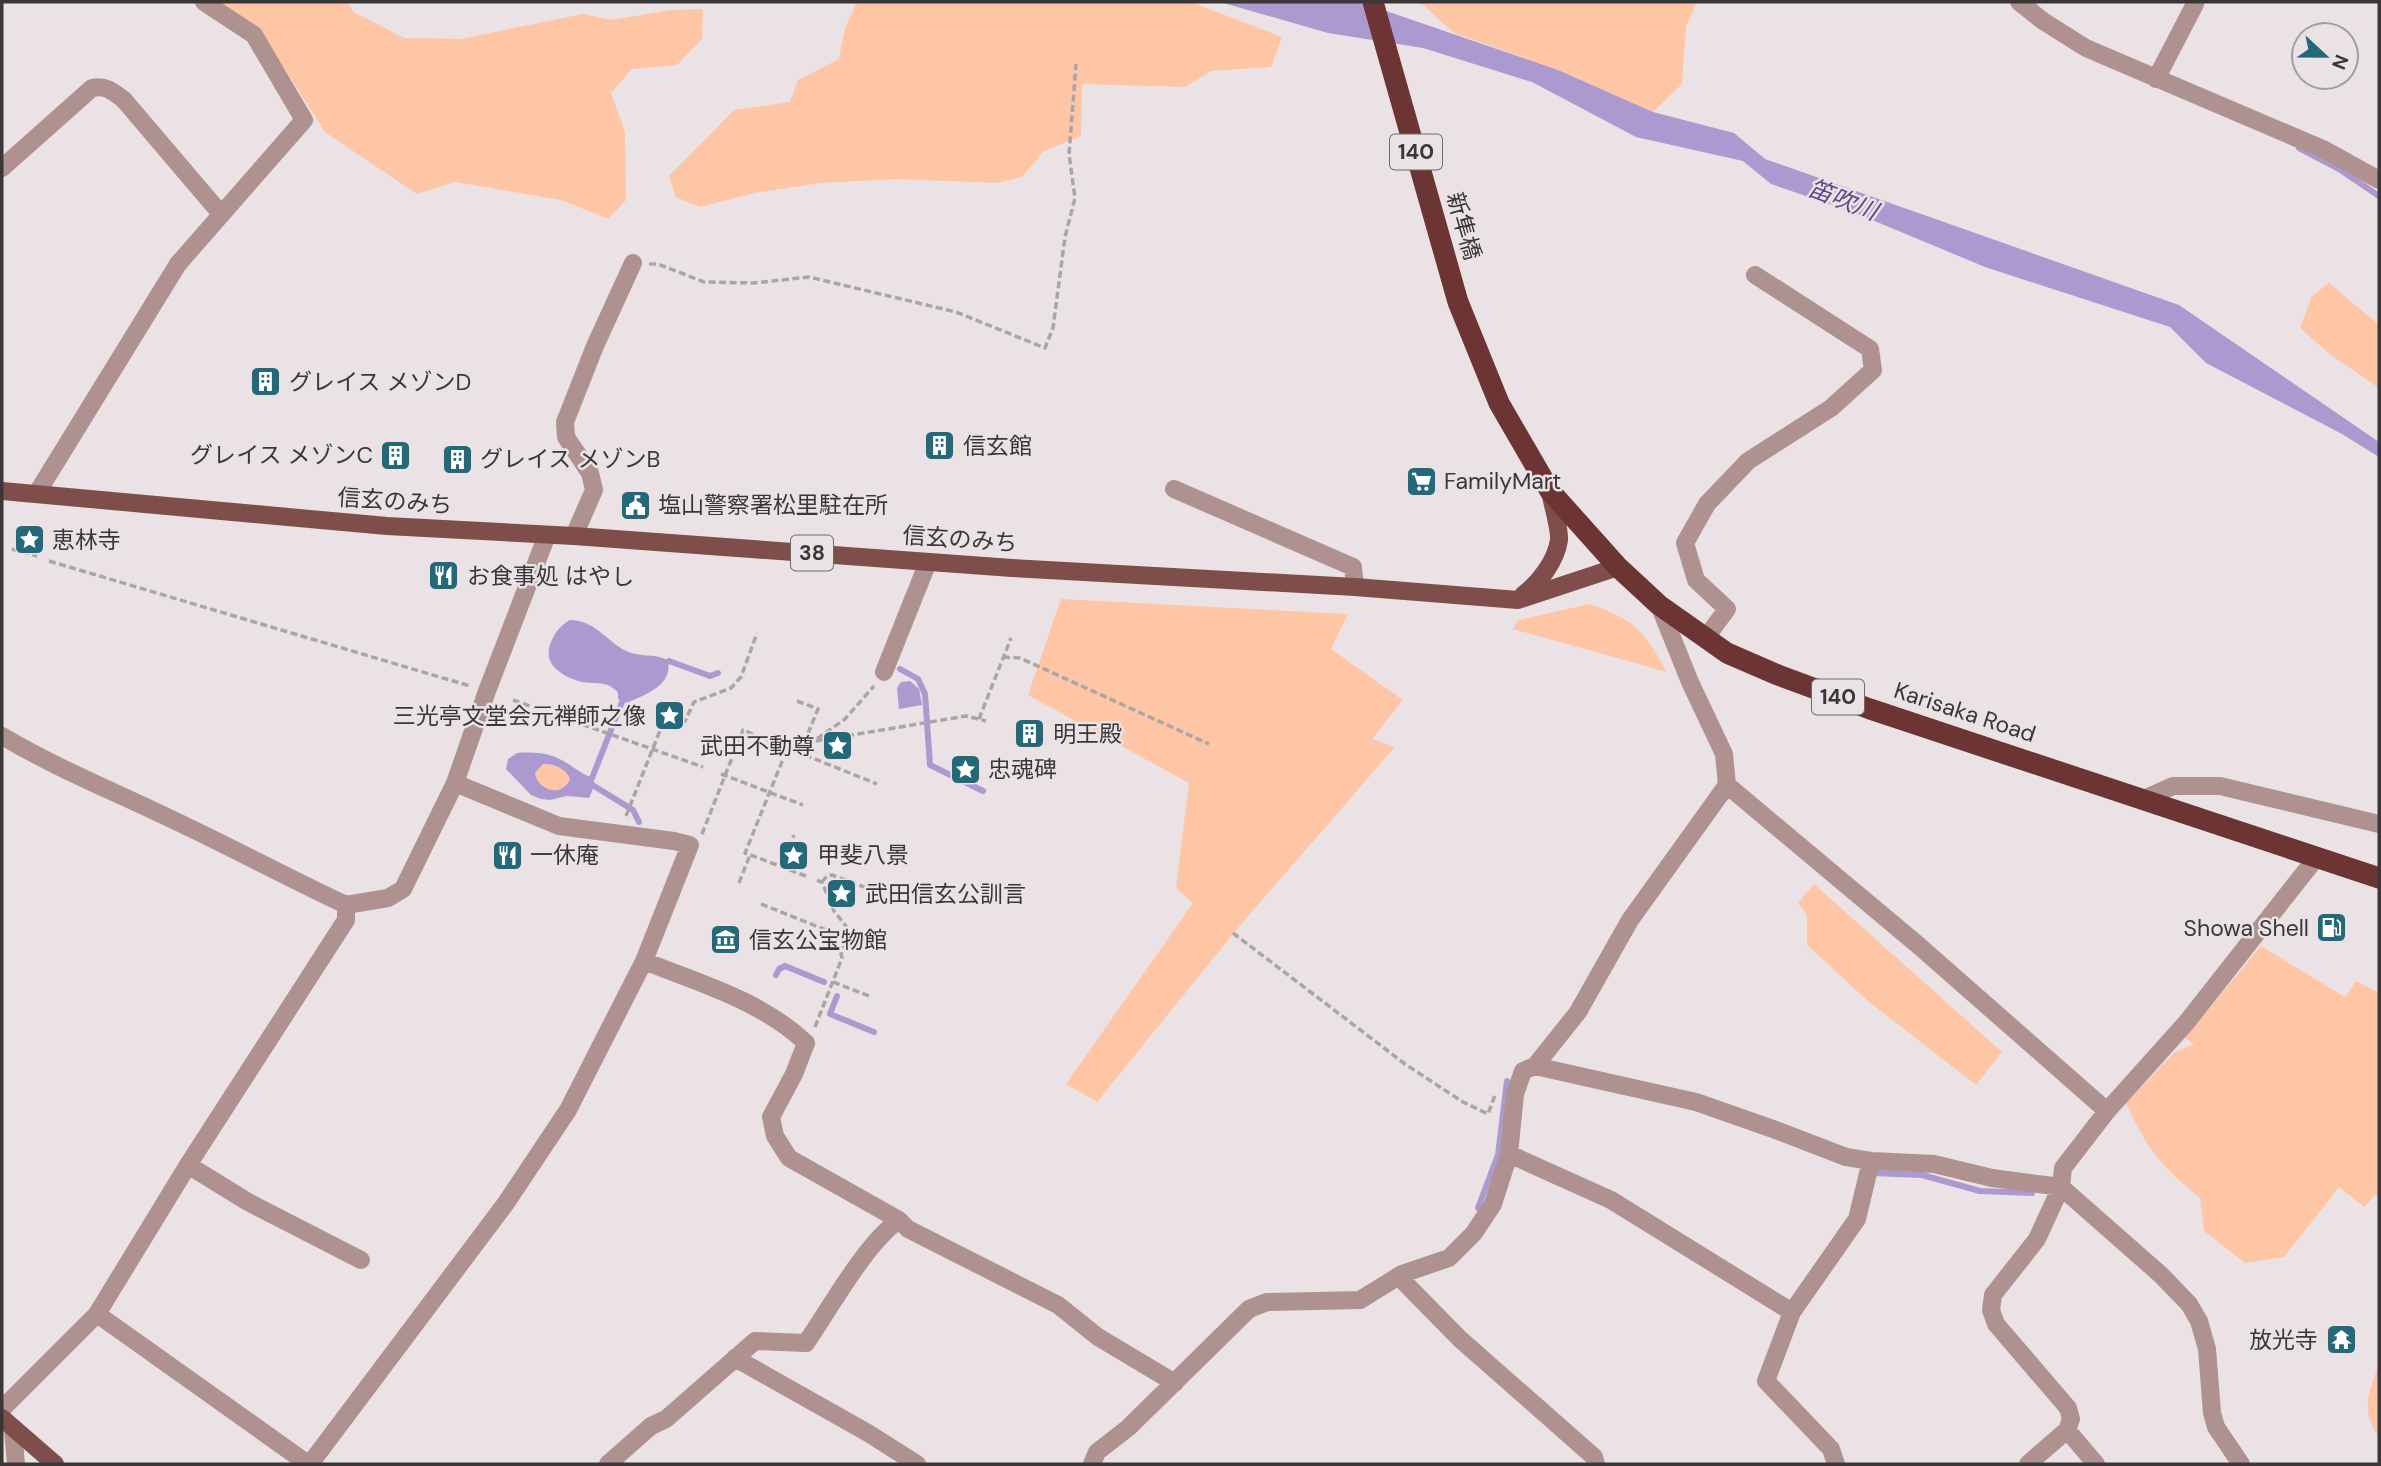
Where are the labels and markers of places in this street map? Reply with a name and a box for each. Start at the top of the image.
building icon: グレイス メゾンD [249,365,283,399]
place label: グレイス メゾンD [289,367,471,397]
building icon: 信玄館 [923,429,957,463]
place label: 信玄館 [963,431,1032,461]
building icon: グレイス メゾンC [379,438,413,472]
place label: グレイス メゾンC [190,440,373,470]
building icon: グレイス メゾンB [440,442,474,476]
place label: グレイス メゾンB [480,444,660,474]
supermarket icon: FamilyMart [1404,464,1438,498]
place label: FamilyMart [1444,466,1561,496]
public building icon: 塩山警察署松里駐在所 [618,488,652,522]
place label: 塩山警察署松里駐在所 [658,490,888,520]
place icon: 恵林寺 [12,523,46,557]
place label: 恵林寺 [52,525,121,555]
restaurant icon: お食事処 はやし [427,559,461,593]
place label: お食事処 はやし [467,561,634,591]
place icon: 三光亭文堂会元禅師之像 [652,699,686,733]
place label: 三光亭文堂会元禅師之像 [393,701,646,731]
building icon: 明王殿 [1013,717,1047,751]
place label: 明王殿 [1053,719,1122,749]
place icon: 武田不動尊 [821,729,855,763]
place label: 武田不動尊 [700,731,815,761]
place icon: 忠魂碑 [948,752,982,786]
place label: 忠魂碑 [988,754,1057,784]
restaurant icon: 一休庵 [490,838,524,872]
place icon: 甲斐八景 [777,838,811,872]
place label: 一休庵 [530,840,599,870]
place label: 甲斐八景 [817,840,909,870]
place icon: 武田信玄公訓言 [825,877,859,911]
place label: 武田信玄公訓言 [865,879,1026,909]
fuel station icon: Showa Shell [2315,911,2349,945]
place label: Showa Shell [2184,913,2309,943]
museum icon: 信玄公宝物館 [709,923,743,957]
place label: 信玄公宝物館 [749,925,887,955]
temple icon: 放光寺 [2324,1323,2358,1357]
place label: 放光寺 [2249,1325,2318,1355]

